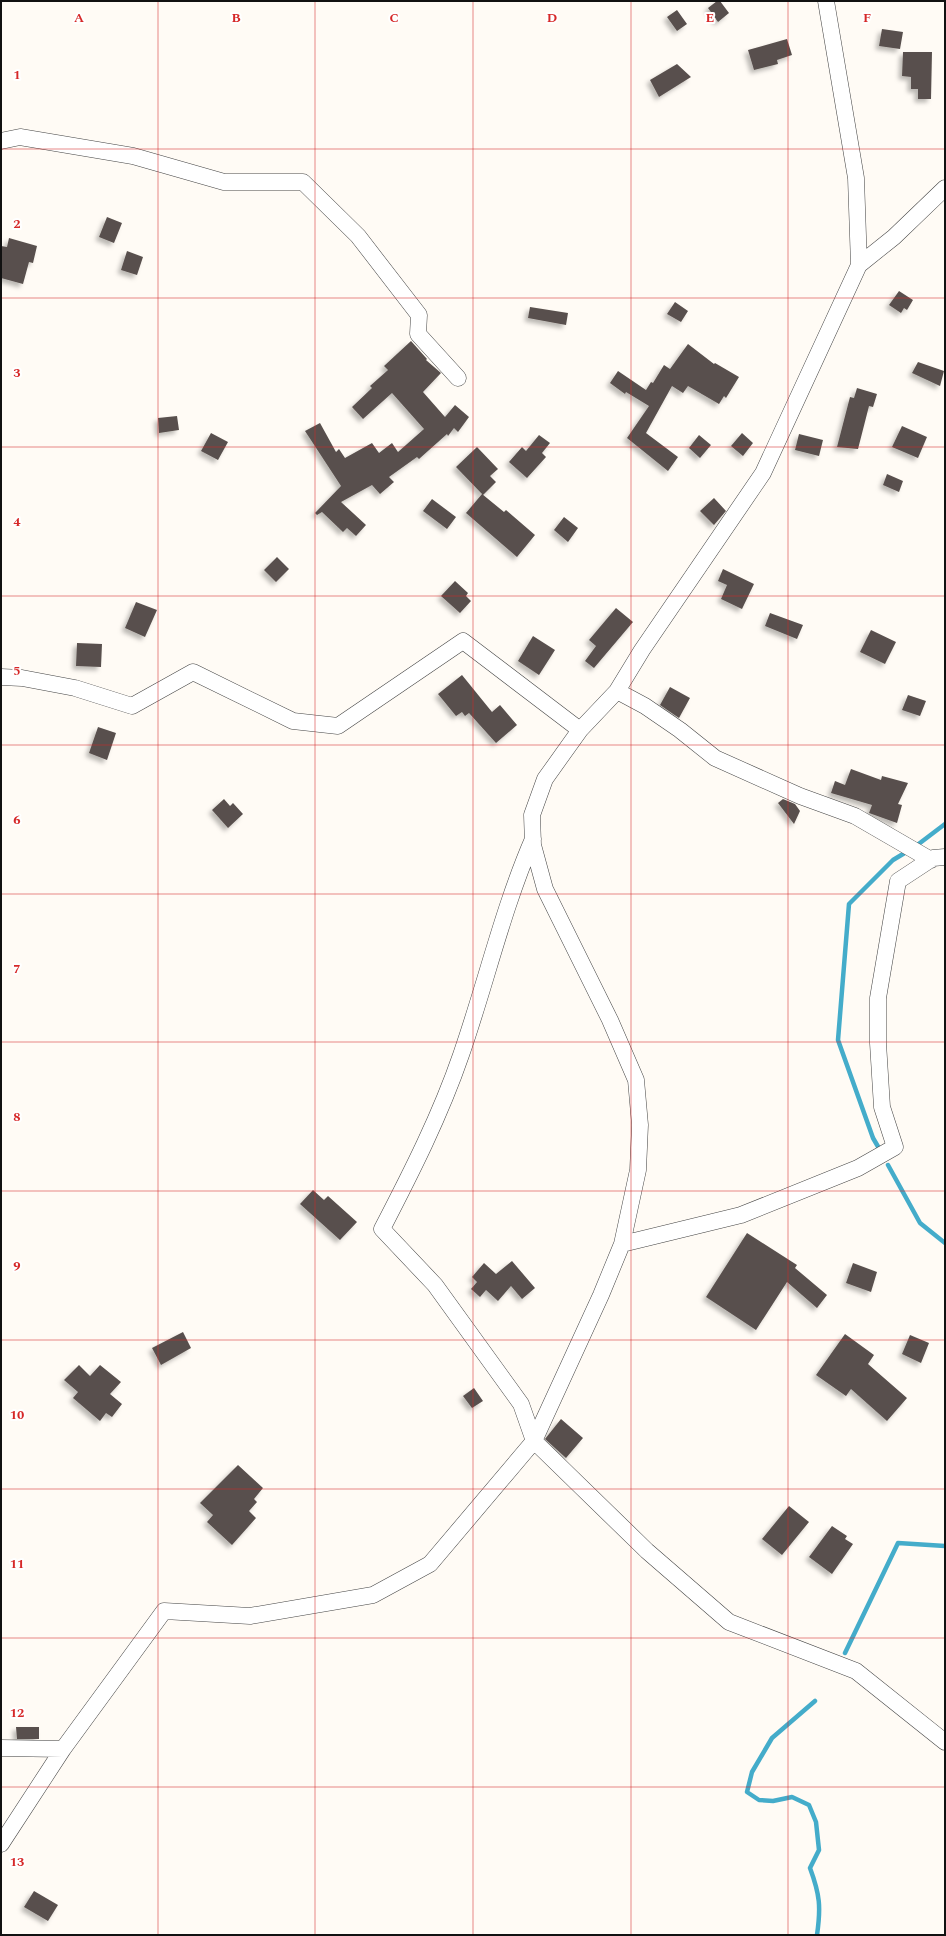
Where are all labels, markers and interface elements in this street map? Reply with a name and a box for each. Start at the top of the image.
text: A [74,8,84,28]
text: B [231,8,241,28]
text: C [389,8,399,28]
text: D [547,8,557,28]
text: E [706,8,715,28]
text: F [863,8,871,28]
text: 1 [13,65,21,85]
text: 2 [13,214,21,234]
text: 3 [13,363,21,383]
text: 4 [13,512,21,532]
text: 5 [13,661,21,681]
text: 6 [13,810,21,830]
text: 7 [13,959,21,979]
text: 8 [13,1107,21,1127]
text: 9 [13,1256,21,1276]
text: 10 [10,1405,24,1425]
text: 11 [10,1554,24,1574]
text: 12 [10,1703,24,1723]
text: 13 [10,1852,24,1872]

